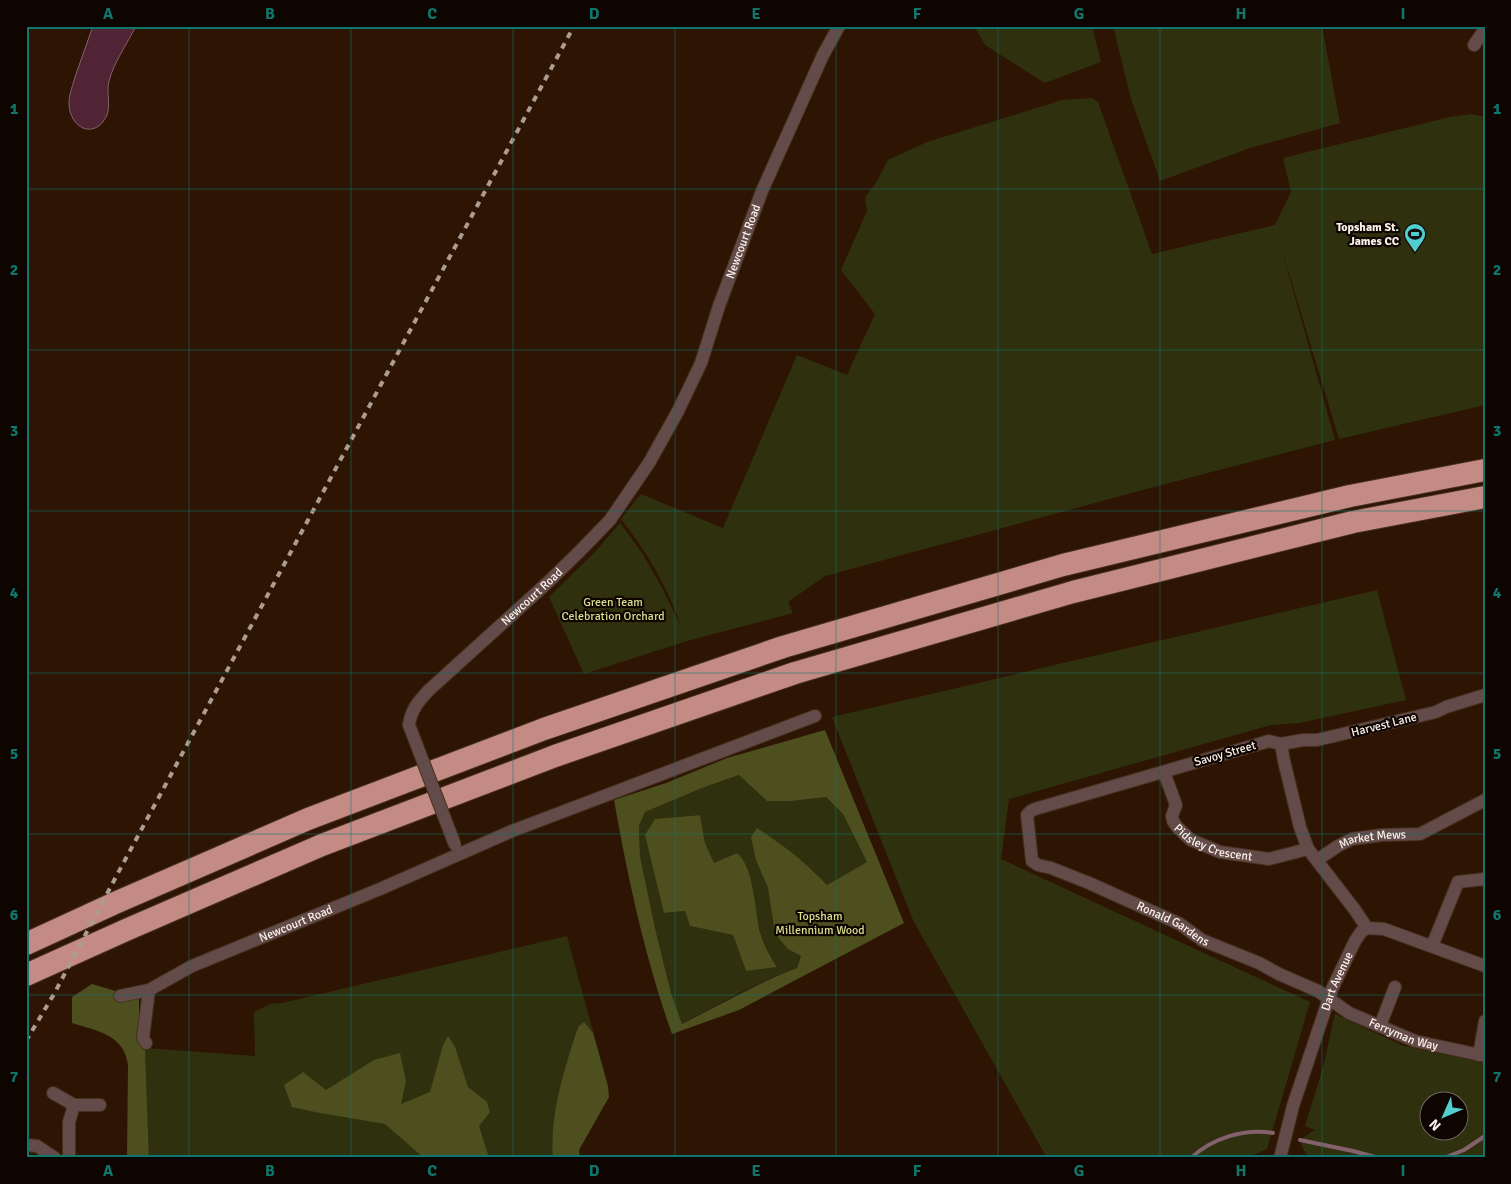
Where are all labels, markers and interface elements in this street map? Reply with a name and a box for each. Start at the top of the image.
text: A [103,4,114,24]
text: B [265,4,275,24]
text: C [427,4,437,24]
text: D [589,4,600,24]
text: E [751,4,761,24]
text: F [913,4,922,24]
text: G [1074,4,1084,24]
text: H [1236,4,1246,24]
text: I [1400,4,1406,24]
text: 1 [10,99,19,119]
text: 1 [1493,99,1502,119]
street label: Newcourt Road [722,202,764,281]
place label: Topsham St. James CC [1336,220,1400,249]
sports icon: Topsham St. James CC [1403,222,1427,253]
text: 2 [10,260,18,280]
text: 2 [1493,260,1501,280]
text: 3 [10,421,18,441]
text: 3 [1493,421,1501,441]
street label: Newcourt Road [498,565,566,629]
text: 4 [10,583,19,603]
text: 4 [1493,583,1502,603]
park label: Green Team Celebration Orchard [561,595,665,624]
street label: Harvest Lane [1350,710,1418,740]
street label: Savoy Street [1192,738,1258,770]
text: 5 [10,744,18,764]
text: 5 [1493,744,1501,764]
street label: Pidsley Crescent [1171,821,1253,864]
street label: Market Mews [1336,827,1406,852]
street label: Ronald Gardens [1134,898,1211,950]
street label: Newcourt Road [257,902,335,945]
text: 6 [10,905,19,925]
text: 6 [1493,905,1502,925]
park label: Topsham Millennium Wood [775,909,865,938]
street label: Dart Avenue [1318,949,1356,1013]
street label: Ferryman Way [1367,1015,1440,1053]
text: 7 [10,1067,19,1087]
text: 7 [1493,1067,1502,1087]
north arrow [1418,1092,1468,1142]
text: N [1426,1115,1445,1134]
text: A [103,1161,114,1181]
text: B [265,1161,275,1181]
text: C [427,1161,437,1181]
text: D [589,1161,600,1181]
text: E [751,1161,761,1181]
text: F [913,1161,922,1181]
text: G [1074,1161,1084,1181]
text: H [1236,1161,1246,1181]
text: I [1400,1161,1406,1181]

